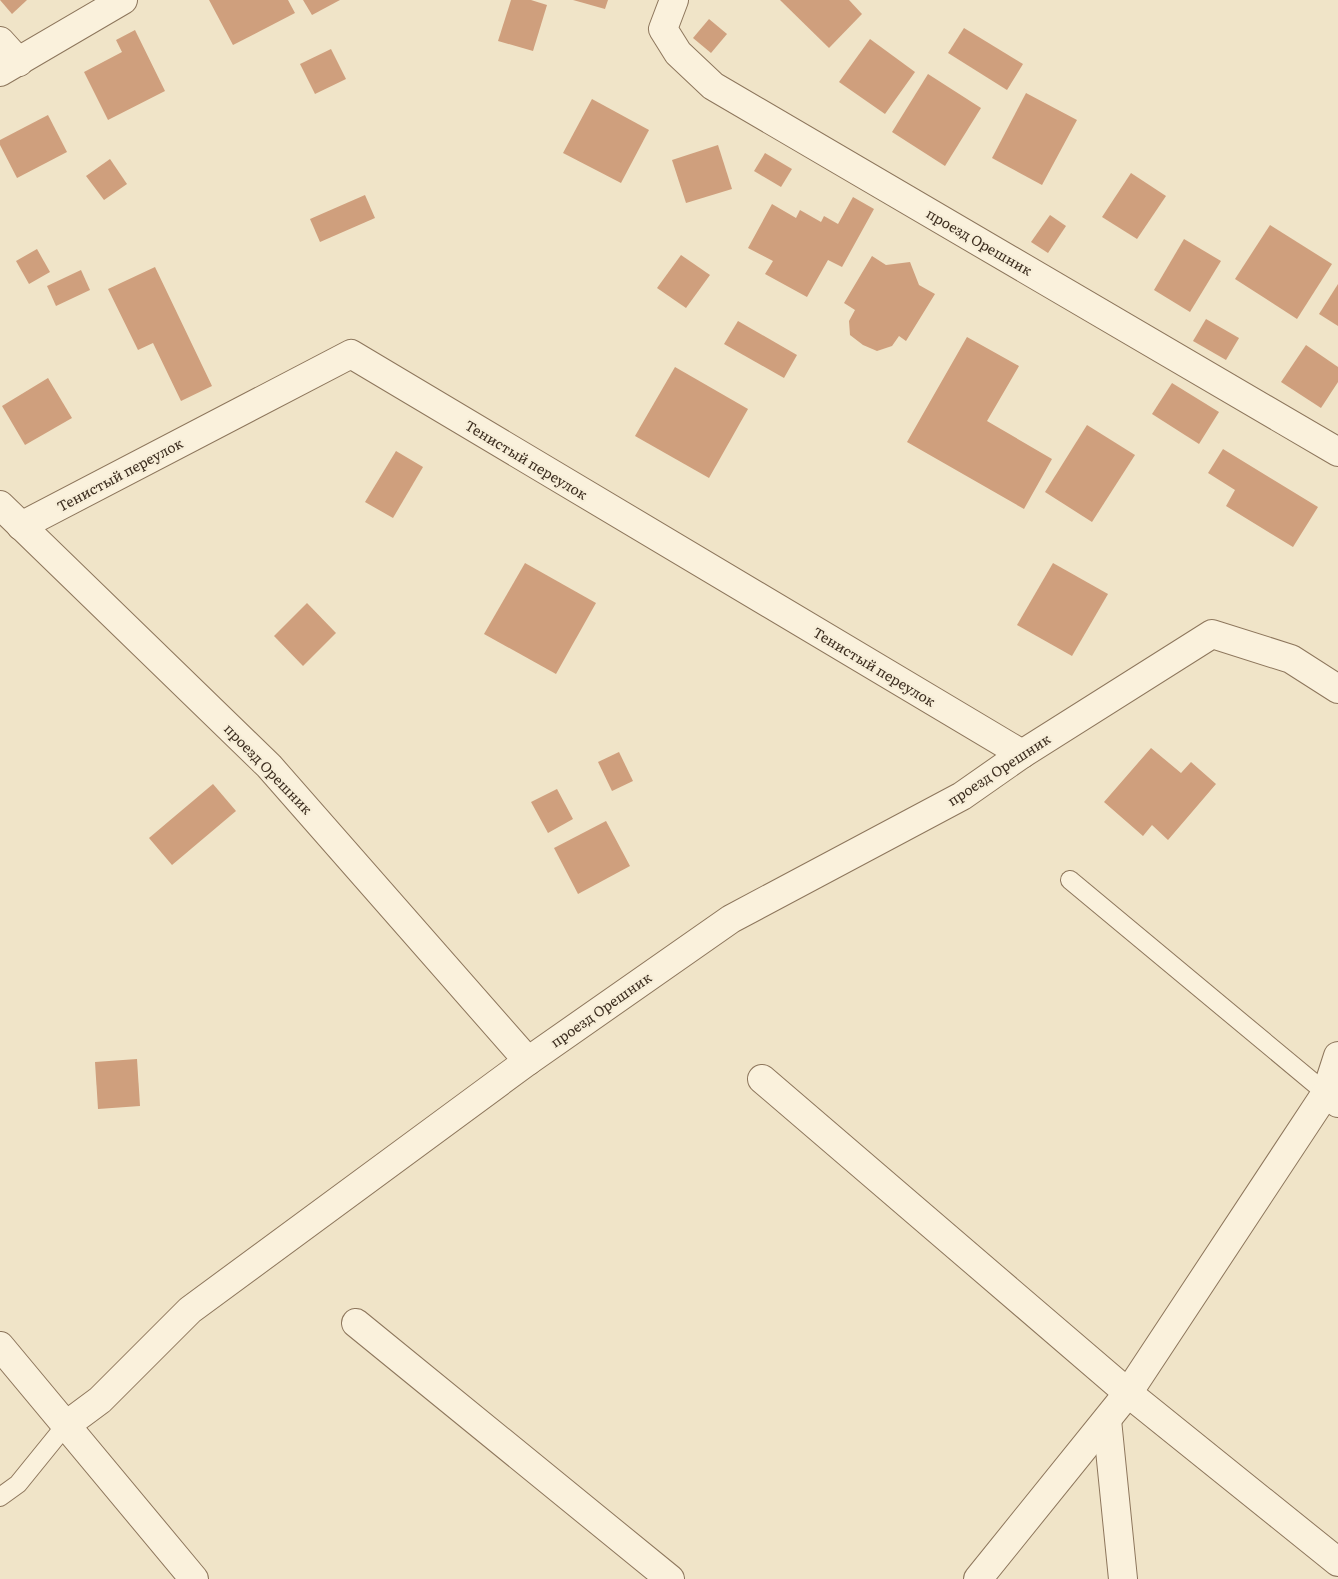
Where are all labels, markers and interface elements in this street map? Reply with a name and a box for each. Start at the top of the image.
street label: проезд Орешник [923,203,1037,280]
street label: Тенистый переулок [461,414,592,504]
street label: Тенистый переулок [53,432,187,516]
street label: Тенистый переулок [809,621,940,711]
street label: проезд Орешник [220,718,318,819]
street label: проезд Орешник [943,728,1054,810]
street label: проезд Орешник [546,966,656,1052]

